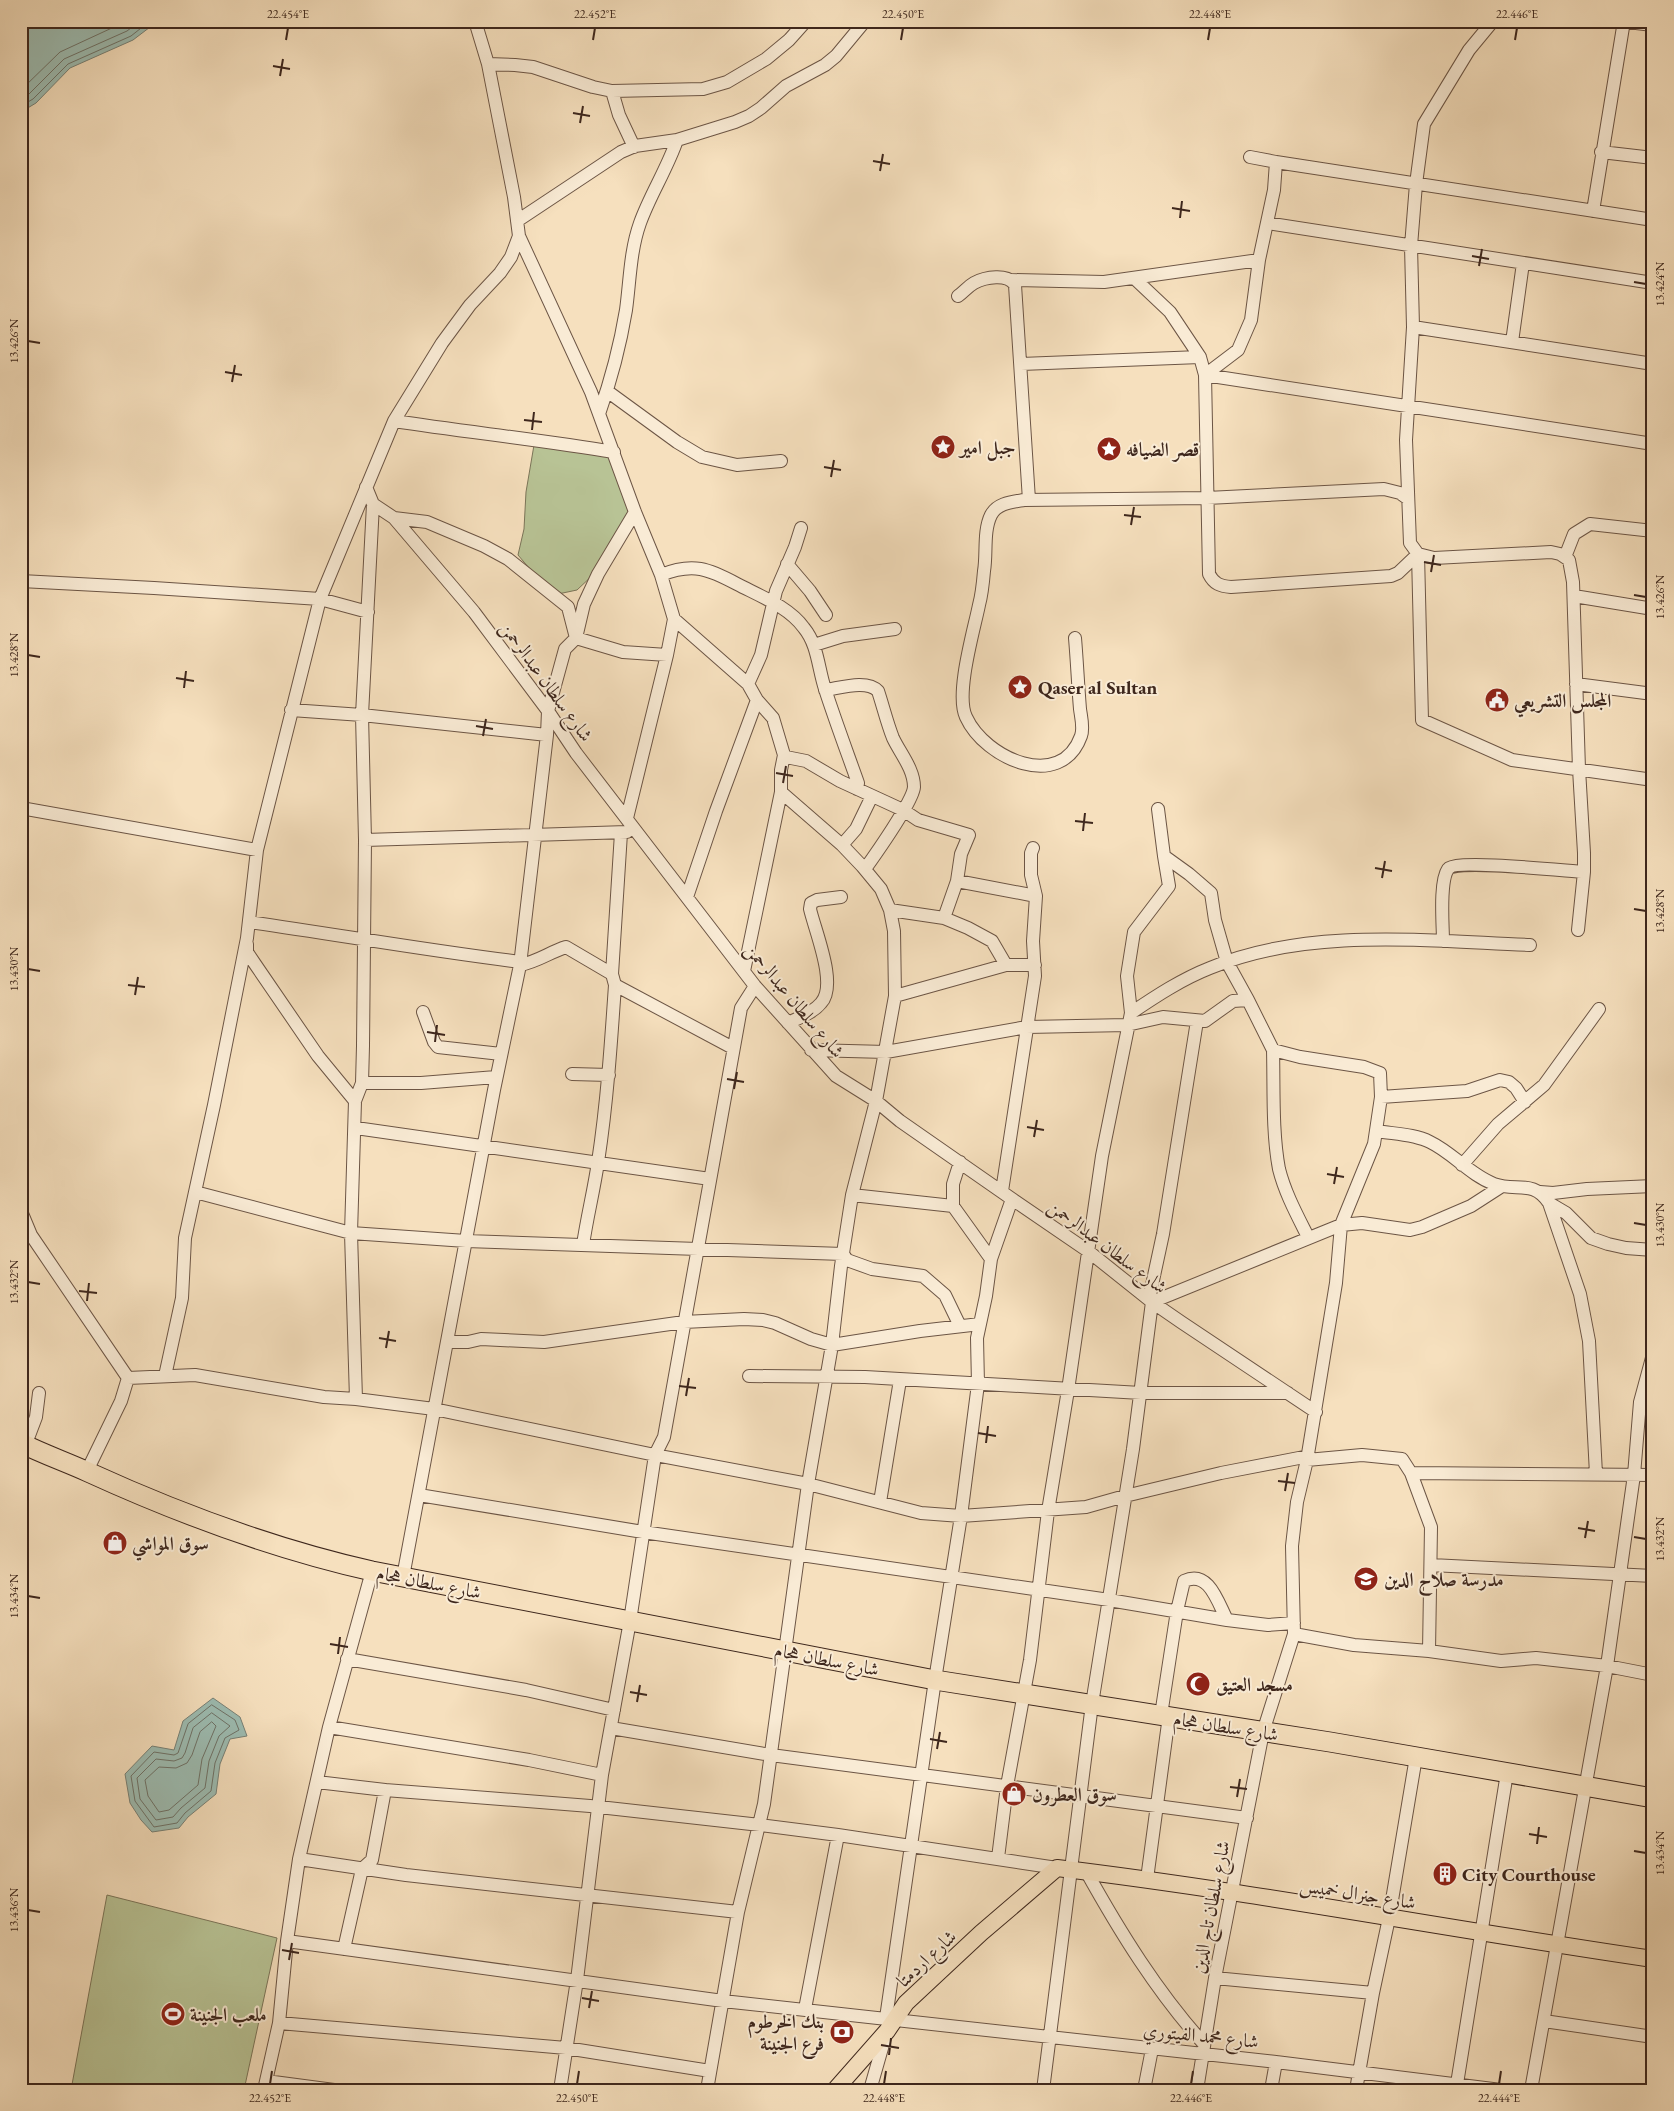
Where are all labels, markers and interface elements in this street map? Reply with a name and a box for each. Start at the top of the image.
text: 22.454°E [267,6,309,22]
text: 22.452°E [574,6,616,22]
text: 22.450°E [882,6,924,22]
text: 22.448°E [1189,6,1231,22]
text: 22.446°E [1496,6,1538,22]
text: 13.424°N [1652,261,1668,306]
text: 13.426°N [6,318,22,363]
place icon: جبل امير [930,434,956,460]
place label: جبل امير [958,435,1016,461]
place icon: قصر الضيافه [1096,436,1122,462]
place label: قصر الضيافه [1126,437,1199,462]
text: 13.426°N [1652,574,1668,619]
street label: شارع سلطان عبدالرحمن [492,616,599,748]
text: 13.428°N [6,632,22,677]
place icon: Qaser al Sultan [1007,674,1033,700]
place label: Qaser al Sultan [1038,675,1158,700]
public building icon: المجلس التشريعي [1484,687,1510,713]
place label: المجلس التشريعي [1514,688,1611,718]
text: 13.428°N [1652,888,1668,933]
street label: شارع سلطان عبدالرحمن [737,938,850,1065]
text: 13.430°N [6,946,22,991]
street label: شارع سلطان عبدالرحمن [1041,1193,1172,1302]
text: 13.430°N [1652,1202,1668,1247]
text: 13.432°N [6,1259,22,1304]
text: 13.432°N [1652,1516,1668,1561]
shop icon: سوق المواشي [102,1530,128,1556]
place label: سوق المواشي [132,1531,209,1561]
street label: شارع سلطان هجام [374,1560,483,1609]
school or university icon: مدرسة صلاح الدين [1353,1566,1379,1592]
place label: مدرسة صلاح الدين [1384,1567,1504,1597]
text: 13.434°N [6,1573,22,1618]
street label: شارع سلطان هجام [772,1637,881,1686]
mosque icon: مسجد العتيق [1185,1671,1211,1697]
place label: مسجد العتيق [1216,1672,1293,1697]
street label: شارع سلطان هجام [1171,1706,1280,1751]
shop icon: سوق العطرون [1001,1781,1027,1807]
place label: سوق العطرون [1032,1782,1117,1807]
text: 13.434°N [1652,1830,1668,1875]
street label: شارع سلطان تاج الدين [1185,1839,1241,1977]
building icon: City Courthouse [1432,1861,1458,1887]
place label: City Courthouse [1462,1862,1596,1887]
street label: شارع جنرال خميس [1298,1872,1418,1918]
text: 13.436°N [6,1887,22,1932]
street label: شارع اردمتا [891,1924,964,1995]
sports icon: ملعب الجنينة [160,2001,186,2027]
place label: ملعب الجنينة [190,2002,267,2027]
place label: بنك الخرطوم فرع الجنينة [747,2009,824,2059]
street label: شارع محمد الفيتوري [1142,2017,1260,2057]
bank icon: بنك الخرطوم فرع الجنينة [829,2019,855,2045]
text: 22.452°E [249,2090,291,2106]
text: 22.450°E [556,2090,598,2106]
text: 22.448°E [863,2090,905,2106]
text: 22.446°E [1170,2090,1212,2106]
text: 22.444°E [1478,2090,1520,2106]

